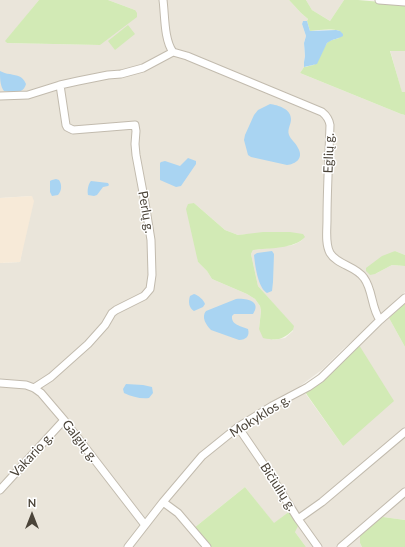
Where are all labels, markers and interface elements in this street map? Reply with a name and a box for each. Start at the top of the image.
street label: Eglių g. [320,132,338,174]
street label: Perlų g. [135,190,157,234]
street label: Mokyklos g. [227,391,293,441]
street label: Galgių g. [59,417,101,465]
street label: Vakario g. [7,429,57,481]
street label: Bičiulių g. [257,460,299,514]
north arrow [12,495,52,535]
text: N [28,496,36,509]

